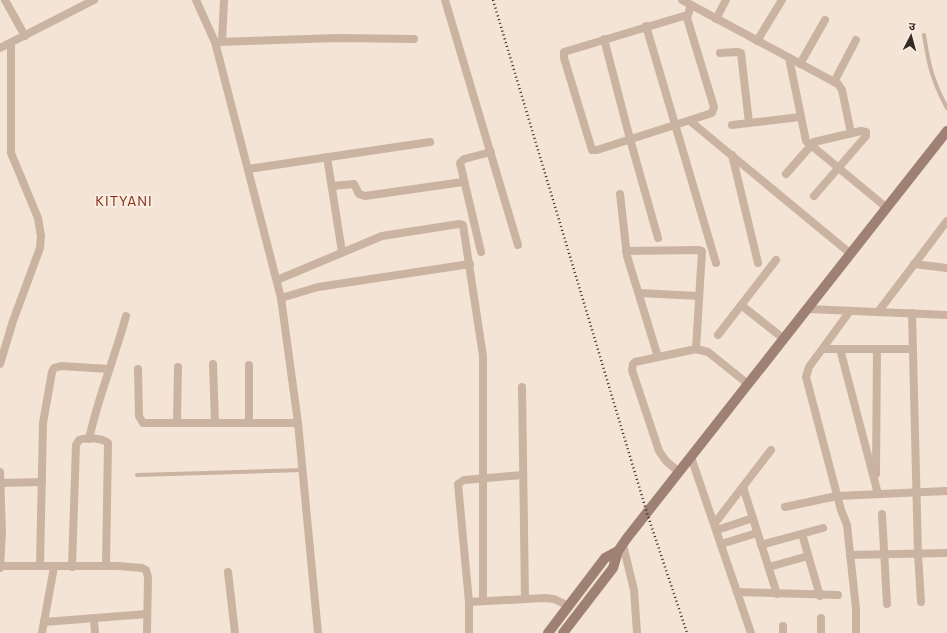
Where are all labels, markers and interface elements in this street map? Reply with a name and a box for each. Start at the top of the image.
north arrow [891,16,931,56]
text: उ [908,19,917,32]
district label: KITYANI [95,193,153,209]

